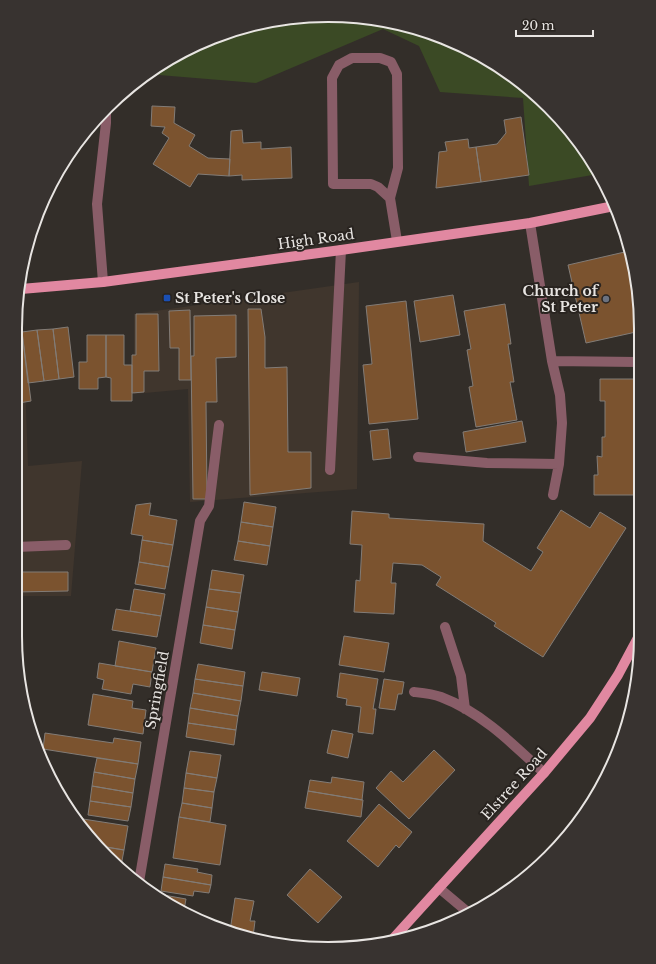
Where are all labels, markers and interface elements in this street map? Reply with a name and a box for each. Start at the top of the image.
scale bar [516,12,593,38]
text: 20 m [522,18,554,33]
street label: High Road [277,225,356,253]
place label: Church of St Peter [523,282,600,316]
place label: St Peter's Close [175,289,285,307]
marker: St Peter's Close [162,293,172,303]
marker: Church of St Peter [601,294,611,304]
street label: Springfield [141,649,173,731]
street label: Elstree Road [477,744,551,824]

